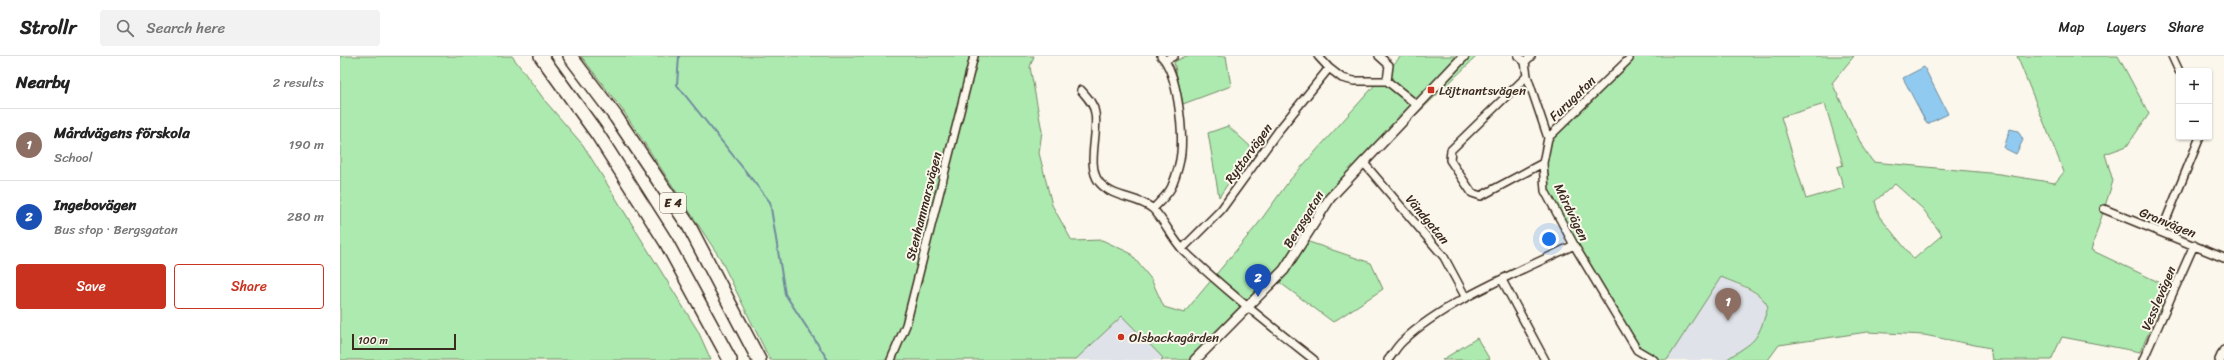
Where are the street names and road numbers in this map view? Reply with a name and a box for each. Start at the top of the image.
street label: Furugatan [1543,70,1601,127]
street label: Ryttarvägen [1219,118,1278,188]
street label: Stenhammarsvägen [899,149,948,263]
street label: Mårdvägen [1548,179,1596,245]
street label: Bergsgatan [1277,186,1330,253]
street label: Vändgatan [1400,189,1456,250]
road number: E 4 [660,193,686,213]
street label: Granvägen [2136,201,2200,244]
street label: Vesslevägen [2135,262,2182,334]

